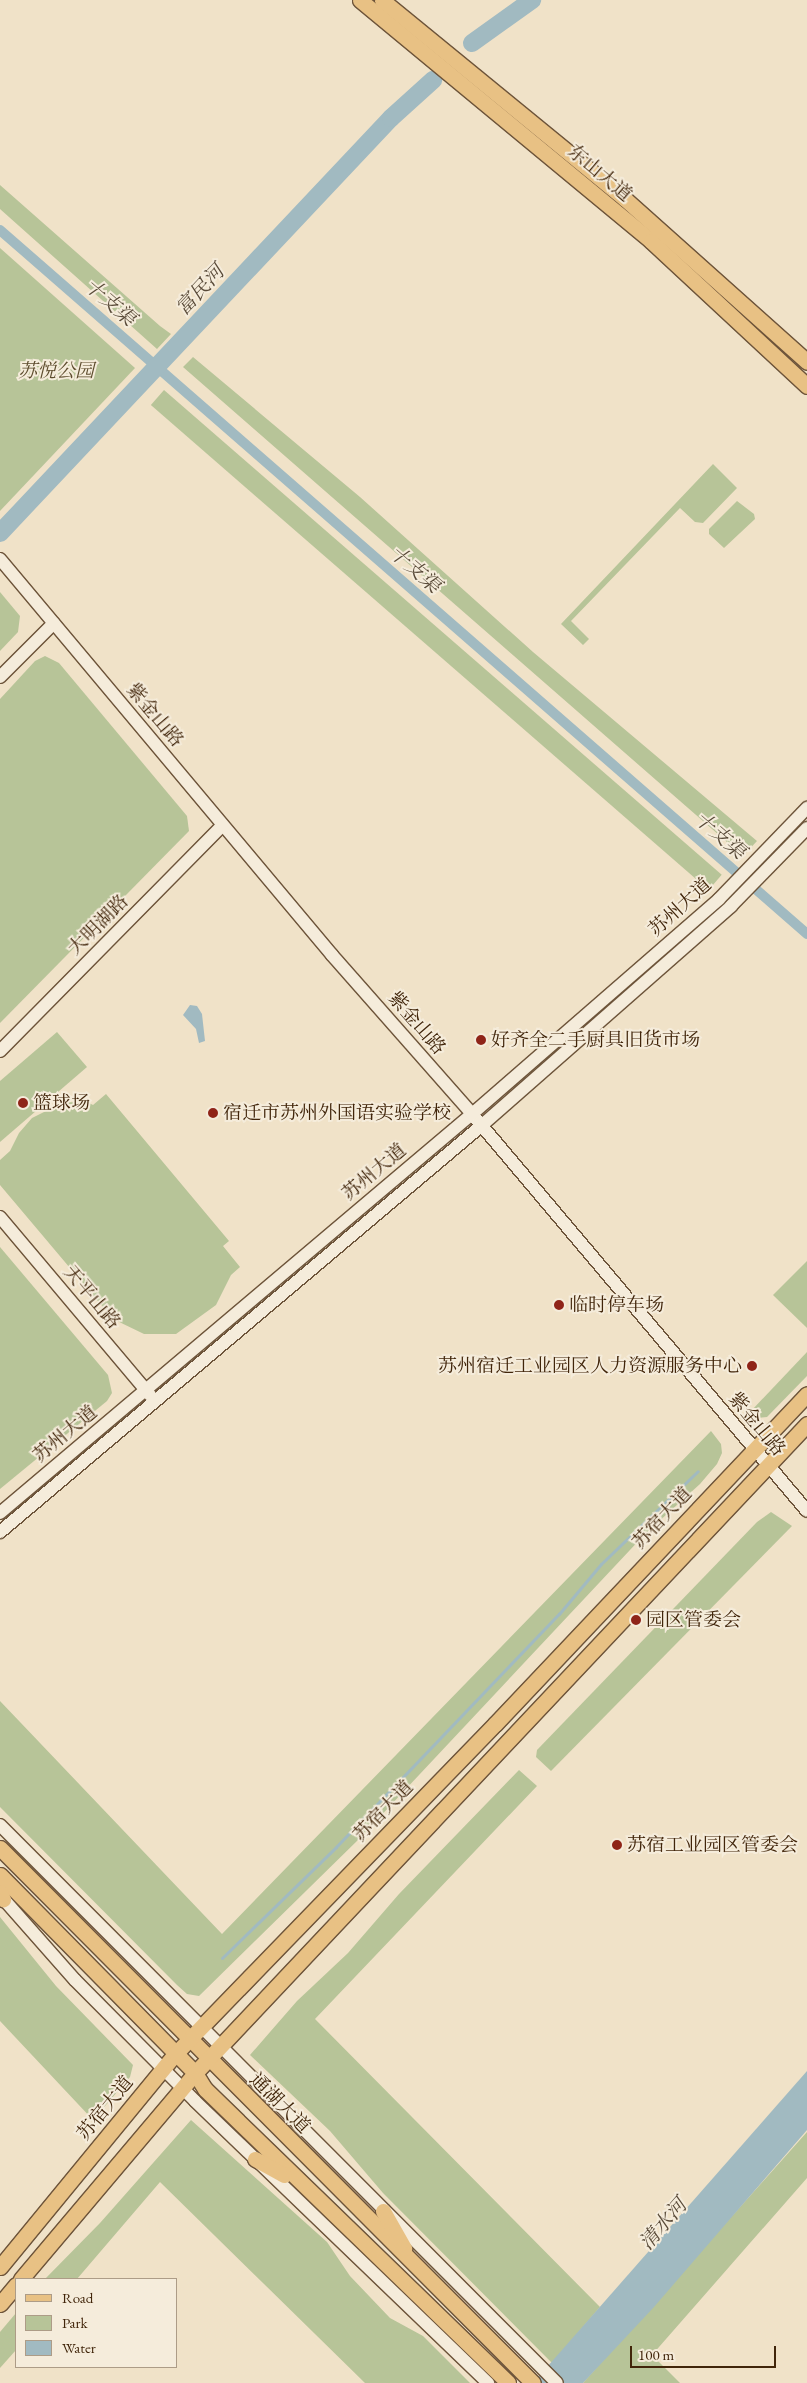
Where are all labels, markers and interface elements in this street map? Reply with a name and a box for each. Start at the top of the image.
street label: 东山大道 [564,140,636,206]
water label: 富民河 [171,260,229,320]
water label: 十支渠 [79,273,141,331]
park label: 苏悦公园 [18,360,94,382]
water label: 十支渠 [384,540,446,598]
street label: 紫金山路 [122,679,188,751]
water label: 十支渠 [689,806,751,864]
street label: 苏州大道 [644,873,716,941]
street label: 大明湖路 [63,890,133,960]
street label: 紫金山路 [383,987,451,1059]
place label: 好齐全二手厨具旧货市场 [491,1029,700,1051]
marker: 好齐全二手厨具旧货市场 [475,1034,487,1046]
place label: 篮球场 [33,1092,90,1114]
marker: 篮球场 [17,1097,29,1109]
place label: 宿迁市苏州外国语实验学校 [223,1102,451,1124]
marker: 宿迁市苏州外国语实验学校 [207,1107,219,1119]
street label: 苏州大道 [338,1139,410,1205]
street label: 天平山路 [59,1261,125,1333]
place label: 临时停车场 [569,1294,664,1316]
marker: 临时停车场 [553,1299,565,1311]
place label: 苏州宿迁工业园区人力资源服务中心 [438,1355,742,1377]
marker: 苏州宿迁工业园区人力资源服务中心 [746,1360,758,1372]
street label: 紫金山路 [724,1388,790,1460]
street label: 苏州大道 [29,1401,101,1467]
street label: 苏宿大道 [628,1482,696,1554]
place label: 园区管委会 [646,1609,741,1631]
marker: 园区管委会 [630,1614,642,1626]
street label: 苏宿大道 [348,1776,418,1846]
place label: 苏宿工业园区管委会 [627,1834,798,1856]
marker: 苏宿工业园区管委会 [611,1839,623,1851]
street label: 通湖大道 [245,2068,315,2138]
street label: 苏宿大道 [72,2071,138,2145]
water label: 清水河 [634,2193,692,2255]
legend [15,2278,178,2368]
text: Road [62,2288,93,2307]
text: Park [62,2313,88,2332]
scale bar [632,2336,778,2368]
text: Water [62,2338,96,2357]
text: 100 m [638,2345,674,2364]

